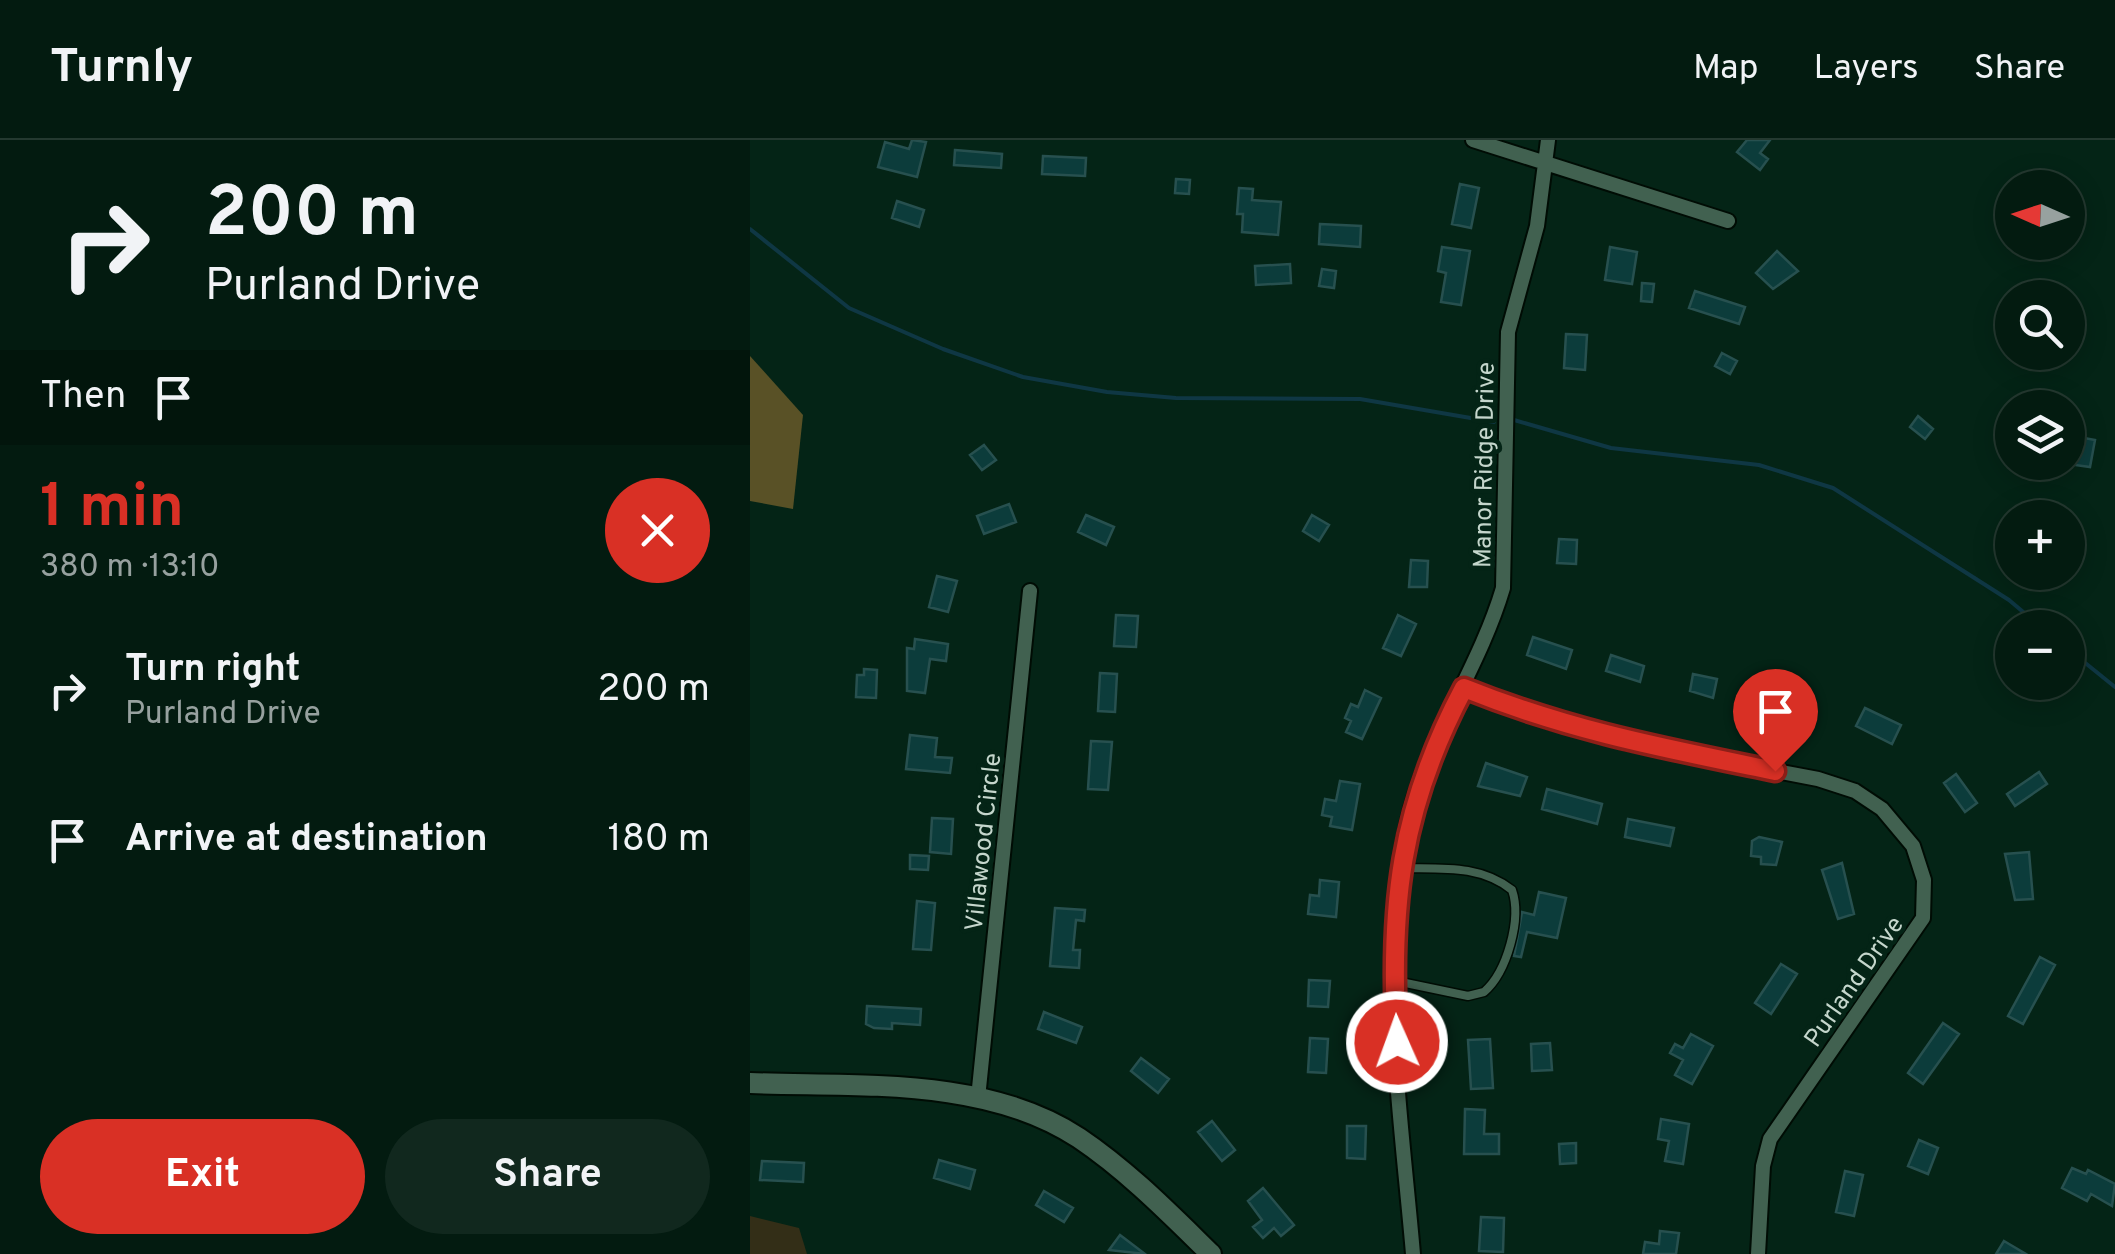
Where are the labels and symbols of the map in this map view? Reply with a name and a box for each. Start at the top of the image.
north arrow [1995,170,2085,260]
street label: Manor Ridge Drive [1468,362,1504,568]
pin [1733,669,1818,772]
street label: Villawood Circle [960,752,1010,933]
street label: Purland Drive [1799,911,1912,1055]
position arrow [1345,990,1449,1094]

